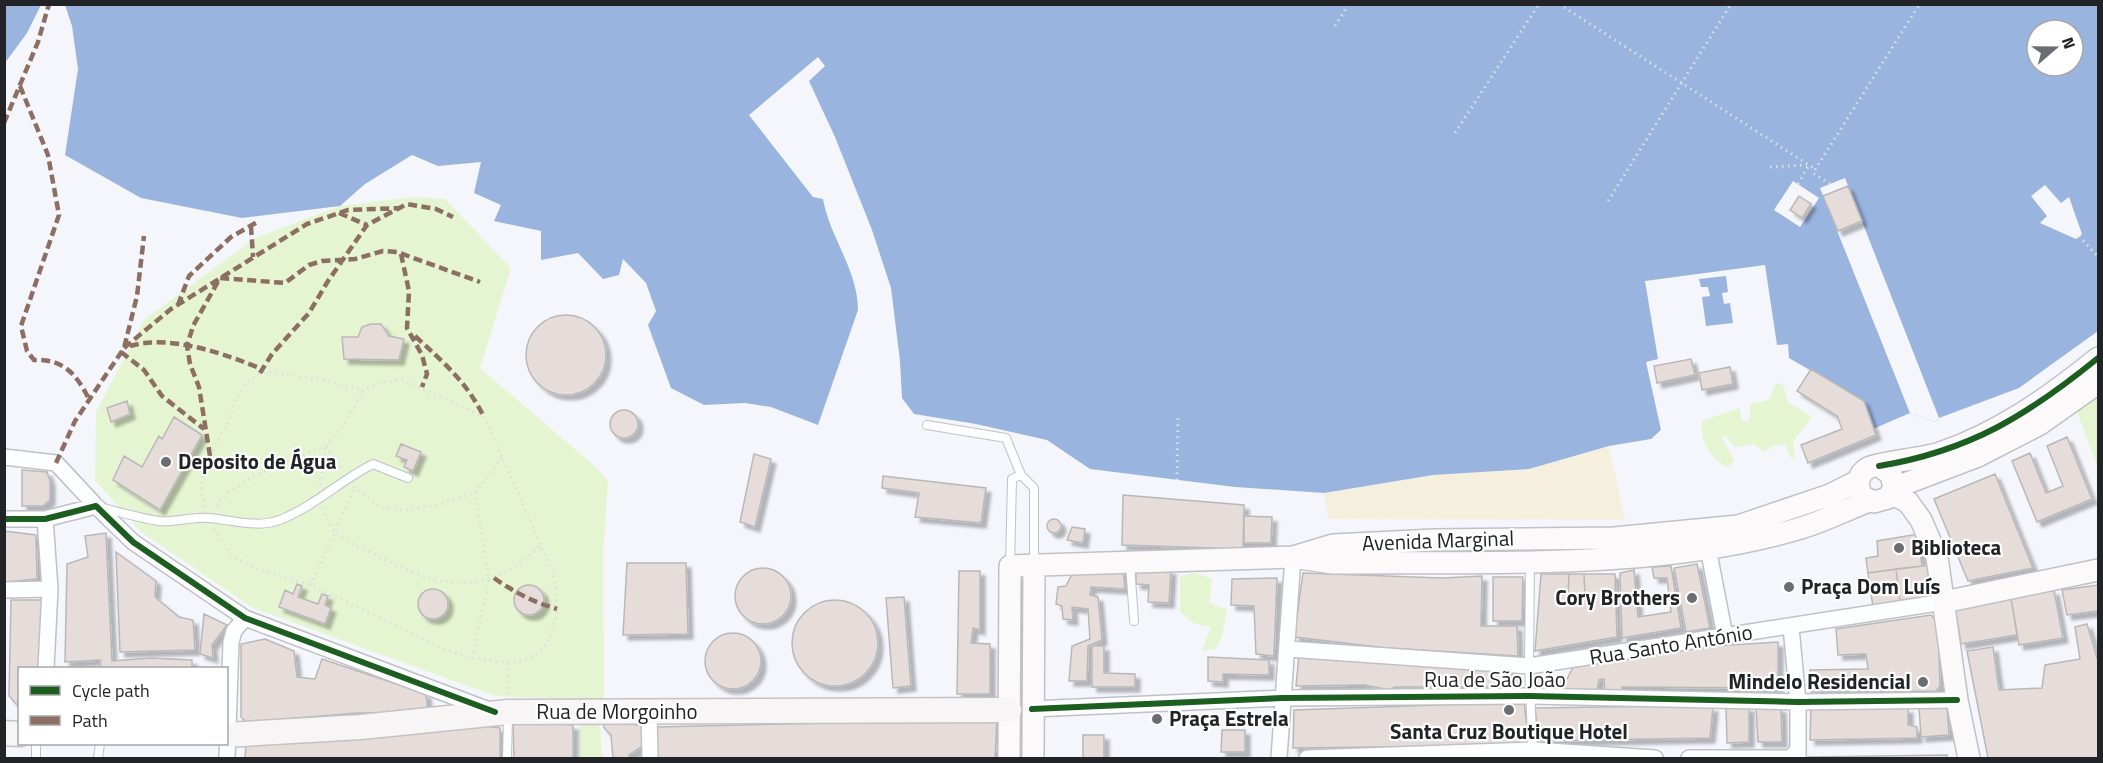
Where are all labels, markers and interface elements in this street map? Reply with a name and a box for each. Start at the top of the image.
north arrow [2025,18,2085,78]
text: N [2056,34,2082,52]
place label: Deposito de Água [178,445,337,477]
marker: Deposito de Água [159,455,173,469]
street label: Avenida Marginal [1361,521,1515,559]
place label: Biblioteca [1911,531,2002,563]
marker: Biblioteca [1892,541,1906,555]
place label: Praça Dom Luís [1801,570,1940,602]
marker: Praça Dom Luís [1782,580,1796,594]
place label: Cory Brothers [1555,581,1680,613]
marker: Cory Brothers [1685,591,1699,605]
street label: Rua Santo António [1587,615,1755,673]
street label: Rua de São João [1424,663,1566,695]
place label: Mindelo Residencial [1728,665,1911,697]
legend [18,667,228,745]
marker: Mindelo Residencial [1916,675,1930,689]
text: Cycle path [72,677,150,704]
street label: Rua de Morgoinho [536,695,698,727]
place label: Praça Estrela [1169,702,1289,734]
marker: Santa Cruz Boutique Hotel [1502,703,1516,717]
text: Path [72,707,108,734]
marker: Praça Estrela [1150,712,1164,726]
place label: Santa Cruz Boutique Hotel [1390,715,1628,747]

